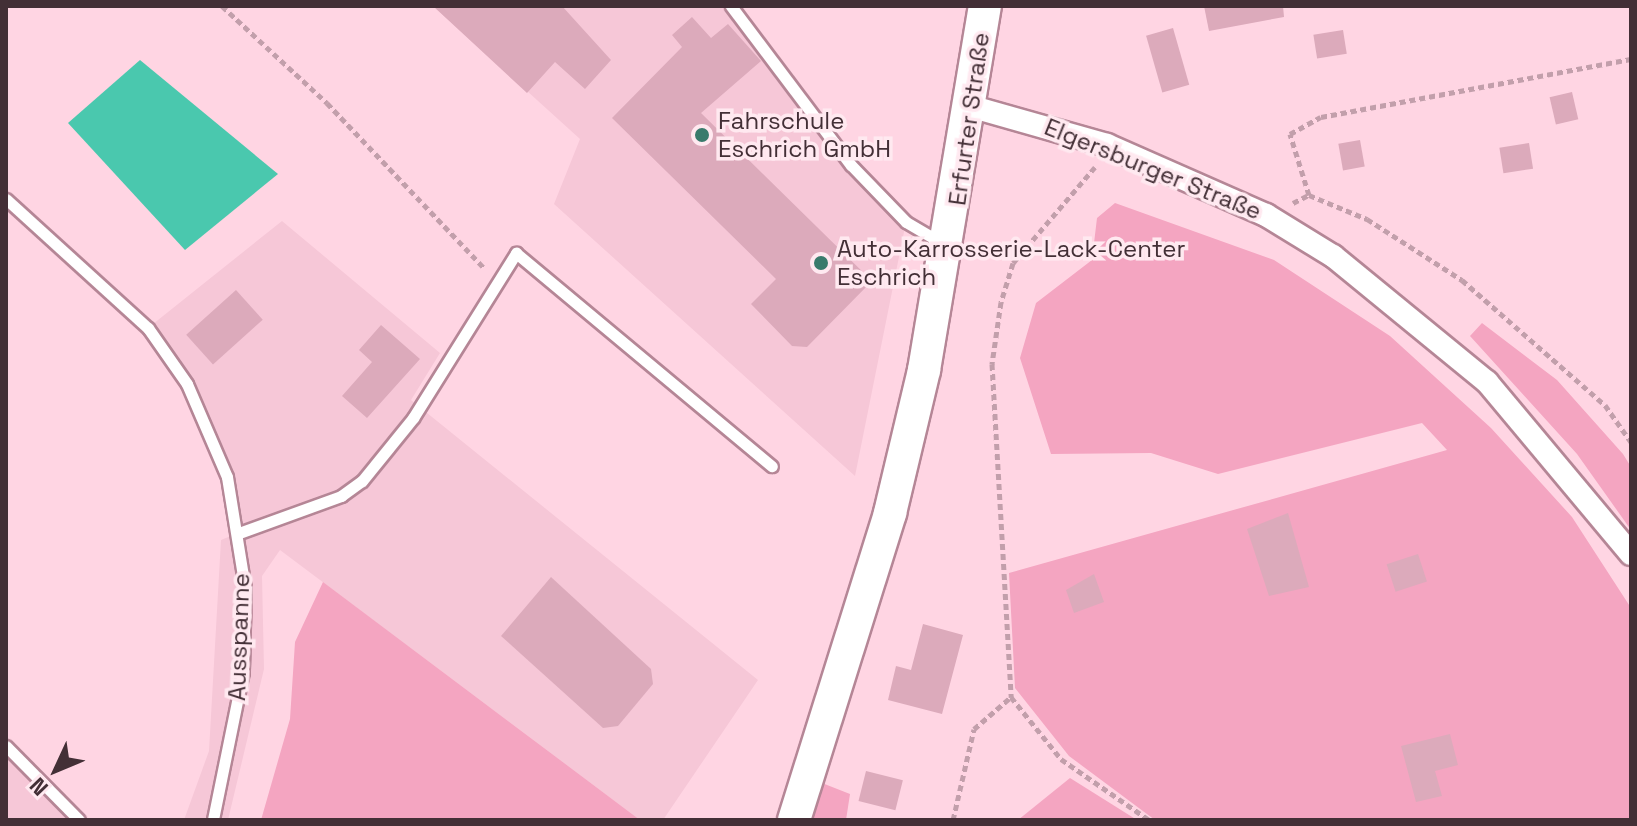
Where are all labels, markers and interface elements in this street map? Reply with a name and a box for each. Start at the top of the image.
street label: Erfurter Straße [943,31,995,207]
place label: Fahrschule Eschrich GmbH [718,107,891,163]
street label: Elgersburger Straße [1040,112,1266,226]
marker: Fahrschule Eschrich GmbH [693,126,711,144]
place label: Auto-Karrosserie-Lack-Center Eschrich [837,235,1186,291]
marker: Auto-Karrosserie-Lack-Center Eschrich [812,254,830,272]
street label: Ausspanne [222,573,256,701]
north arrow [16,730,96,810]
text: N [24,772,54,802]

